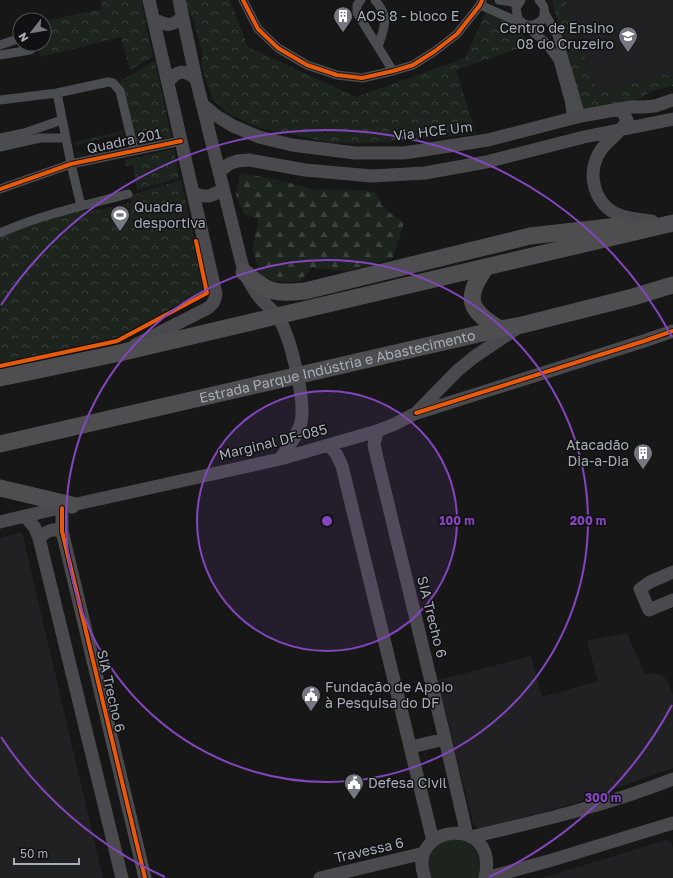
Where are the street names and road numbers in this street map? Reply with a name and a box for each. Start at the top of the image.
street label: Via HCE Um [393,117,473,144]
street label: Quadra 201 [85,124,163,157]
street label: Estrada Parque Indústria e Abastecimento [197,326,477,406]
street label: Marginal DF-085 [217,420,329,463]
street label: SIA Trecho 6 [414,574,451,660]
street label: SIA Trecho 6 [94,648,129,734]
street label: Travessa 6 [332,833,405,866]

